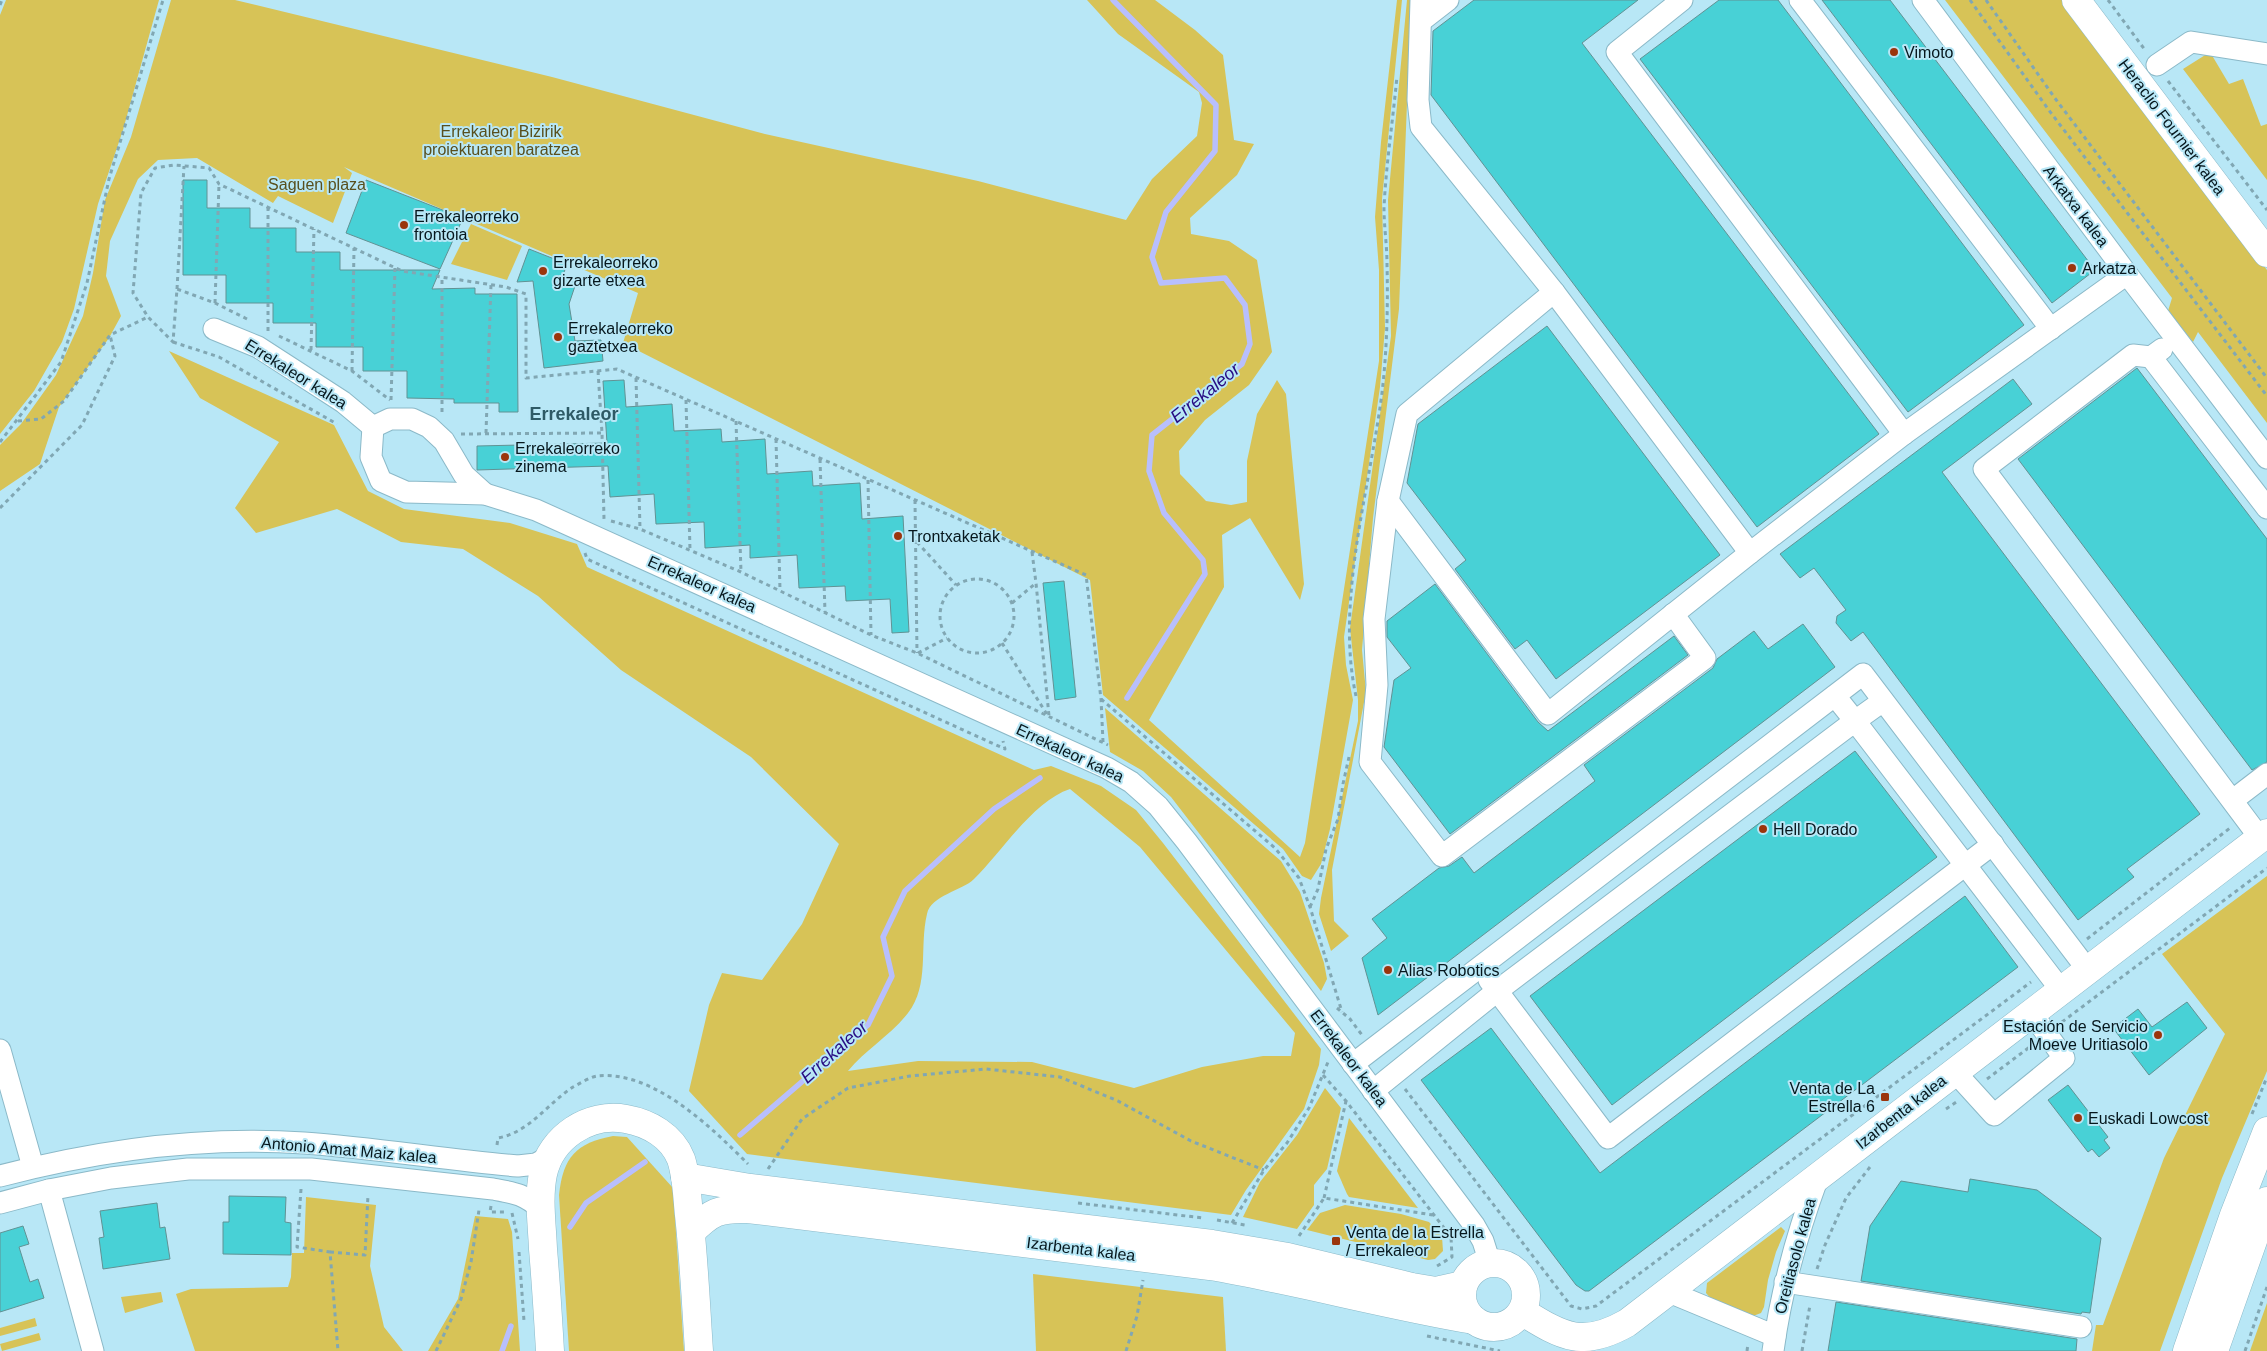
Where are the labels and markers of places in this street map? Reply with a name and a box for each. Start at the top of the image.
place label: Vimoto [1904,44,1954,61]
marker: Vimoto [1888,46,1900,58]
place label: Errekaleorreko frontoia [414,208,519,243]
marker: Errekaleorreko frontoia [398,219,410,231]
place label: Errekaleorreko gizarte etxea [553,254,658,289]
place label: Arkatza [2082,260,2136,277]
marker: Arkatza [2066,262,2078,274]
marker: Errekaleorreko gizarte etxea [537,265,549,277]
place label: Errekaleorreko gaztetxea [568,320,673,355]
marker: Errekaleorreko gaztetxea [552,331,564,343]
place label: Errekaleorreko zinema [515,440,620,475]
marker: Errekaleorreko zinema [499,451,511,463]
place label: Trontxaketak [908,528,1001,545]
marker: Trontxaketak [892,530,904,542]
place label: Hell Dorado [1773,821,1858,838]
marker: Hell Dorado [1757,823,1769,835]
place label: Alias Robotics [1398,962,1499,979]
marker: Alias Robotics [1382,964,1394,976]
place label: Estación de Servicio Moeve Uritiasolo [2003,1018,2148,1053]
marker: Estación de Servicio Moeve Uritiasolo [2152,1029,2164,1041]
place label: Venta de La Estrella 6 [1790,1080,1875,1115]
marker: Venta de La Estrella 6 [1879,1091,1891,1103]
place label: Euskadi Lowcost [2088,1110,2209,1127]
marker: Euskadi Lowcost [2072,1112,2084,1124]
place label: Venta de la Estrella / Errekaleor [1346,1224,1484,1259]
marker: Venta de la Estrella / Errekaleor [1330,1235,1342,1247]

